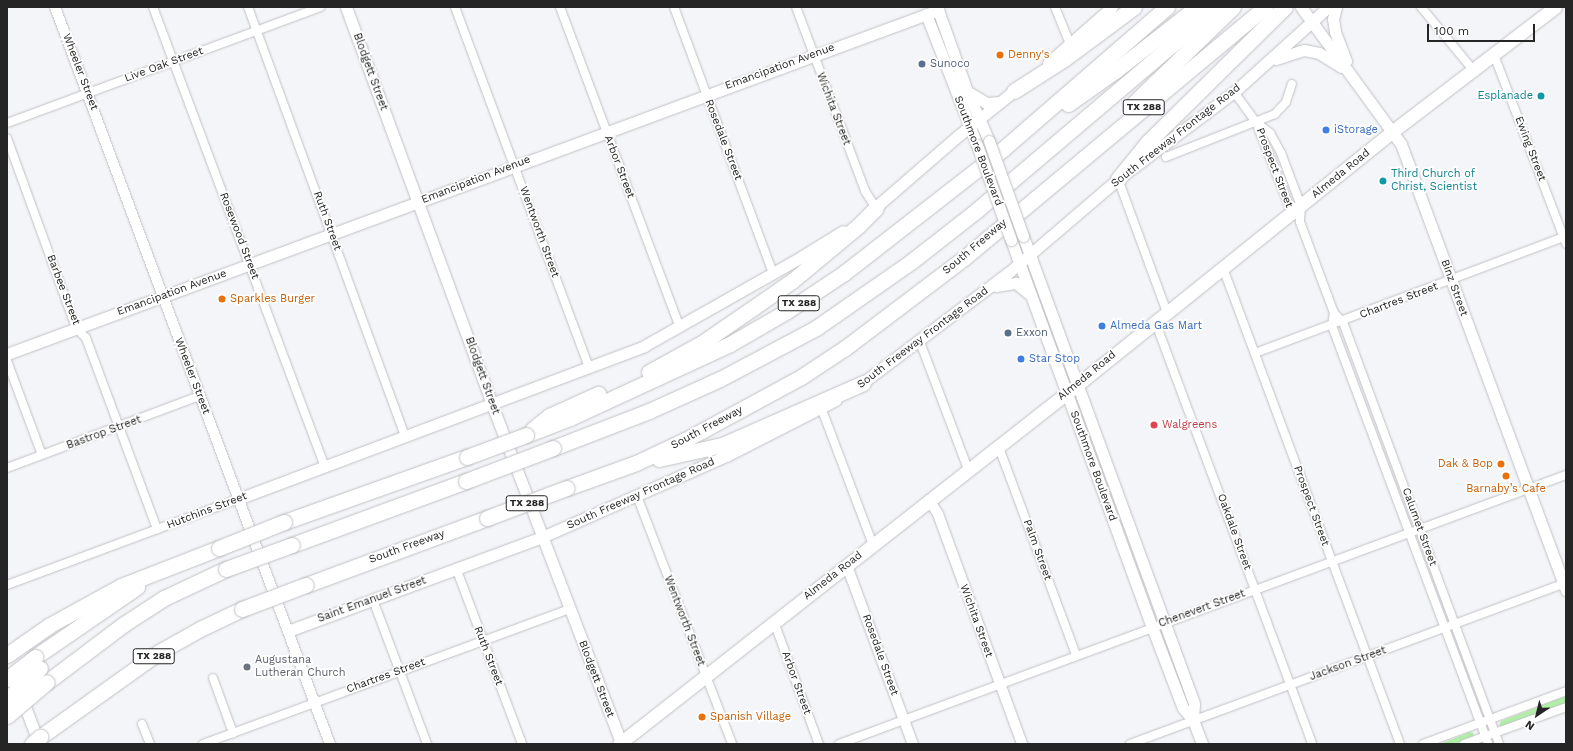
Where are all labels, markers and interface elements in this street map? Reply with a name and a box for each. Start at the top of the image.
scale bar [1429,16,1537,42]
text: 100 m [1434,24,1469,38]
street label: Blodgett Street [350,31,390,113]
street label: Wheeler Street [59,32,101,112]
street label: Emancipation Avenue [723,41,837,93]
street label: Live Oak Street [123,45,205,85]
place label: Denny's [1008,48,1050,62]
marker: Denny's [995,50,1005,60]
place label: Sunoco [930,57,970,71]
marker: Sunoco [917,59,927,69]
street label: Wichita Street [813,71,853,147]
street label: South Freeway Frontage Road [1109,81,1243,191]
place label: Esplanade [1477,89,1533,103]
marker: Esplanade [1536,91,1546,101]
street label: Southmore Boulevard [951,94,1005,208]
street label: Rosedale Street [702,98,744,182]
road number: TX 288 [1122,99,1166,115]
street label: Ewing Street [1512,115,1548,183]
place label: iStorage [1334,123,1378,137]
marker: iStorage [1321,125,1331,135]
street label: Prospect Street [1253,126,1295,210]
street label: Arbor Street [601,134,637,200]
street label: Almeda Road [1309,146,1373,202]
street label: Emancipation Avenue [419,153,533,207]
place label: Third Church of Christ, Scientist [1391,168,1477,194]
marker: Third Church of Christ, Scientist [1378,176,1388,186]
street label: Wentworth Street [516,185,562,279]
street label: Ruth Street [310,189,344,253]
street label: Rosewood Street [216,191,262,281]
street label: South Freeway [940,216,1010,278]
street label: Barbee Street [44,253,82,327]
street label: Binz Street [1438,258,1470,318]
street label: Emancipation Avenue [115,267,229,319]
street label: Chartres Street [1358,280,1440,322]
street label: South Freeway Frontage Road [855,284,991,392]
place label: Sparkles Burger [230,292,315,306]
marker: Sparkles Burger [217,294,227,304]
road number: TX 288 [777,295,821,311]
place label: Almeda Gas Mart [1110,319,1202,333]
marker: Almeda Gas Mart [1097,321,1107,331]
place label: Exxon [1016,326,1048,340]
marker: Exxon [1003,328,1013,338]
street label: Blodgett Street [462,335,502,417]
street label: Wheeler Street [171,336,213,416]
street label: Almeda Road [1055,348,1119,404]
place label: Star Stop [1029,352,1080,366]
marker: Star Stop [1016,354,1026,364]
street label: South Freeway [669,404,745,452]
street label: Southmore Boulevard [1067,409,1119,523]
street label: Bastrop Street [65,413,143,453]
place label: Walgreens [1162,418,1217,432]
marker: Walgreens [1149,420,1159,430]
street label: South Freeway Frontage Road [565,455,717,533]
place label: Dak & Bop [1438,457,1493,471]
marker: Dak & Bop [1496,459,1506,469]
street label: Prospect Street [1290,464,1332,548]
marker: Barnaby’s Cafe [1501,471,1511,481]
place label: Barnaby’s Cafe [1466,482,1546,496]
street label: Calumet Street [1399,486,1439,568]
street label: Hutchins Street [165,490,249,532]
street label: Oakdale Street [1214,492,1254,572]
road number: TX 288 [505,495,549,511]
street label: Palm Street [1020,518,1054,582]
street label: South Freeway [367,527,447,567]
street label: Almeda Road [801,549,865,603]
street label: Saint Emanuel Street [316,574,428,626]
street label: Wentworth Street [661,574,707,668]
street label: Wichita Street [957,583,995,659]
street label: Chenevert Street [1157,587,1247,631]
street label: Rosedale Street [859,613,901,697]
street label: Ruth Street [471,625,505,687]
street label: Blodgett Street [575,639,617,719]
street label: Jackson Street [1308,644,1388,684]
road number: TX 288 [132,648,176,664]
street label: Arbor Street [778,649,814,717]
place label: Augustana Lutheran Church [255,654,346,680]
street label: Chartres Street [345,656,427,696]
marker: Augustana Lutheran Church [242,662,252,672]
north arrow [1517,695,1557,735]
place label: Spanish Village [710,710,791,724]
marker: Spanish Village [697,712,707,722]
text: N [1523,718,1537,733]

